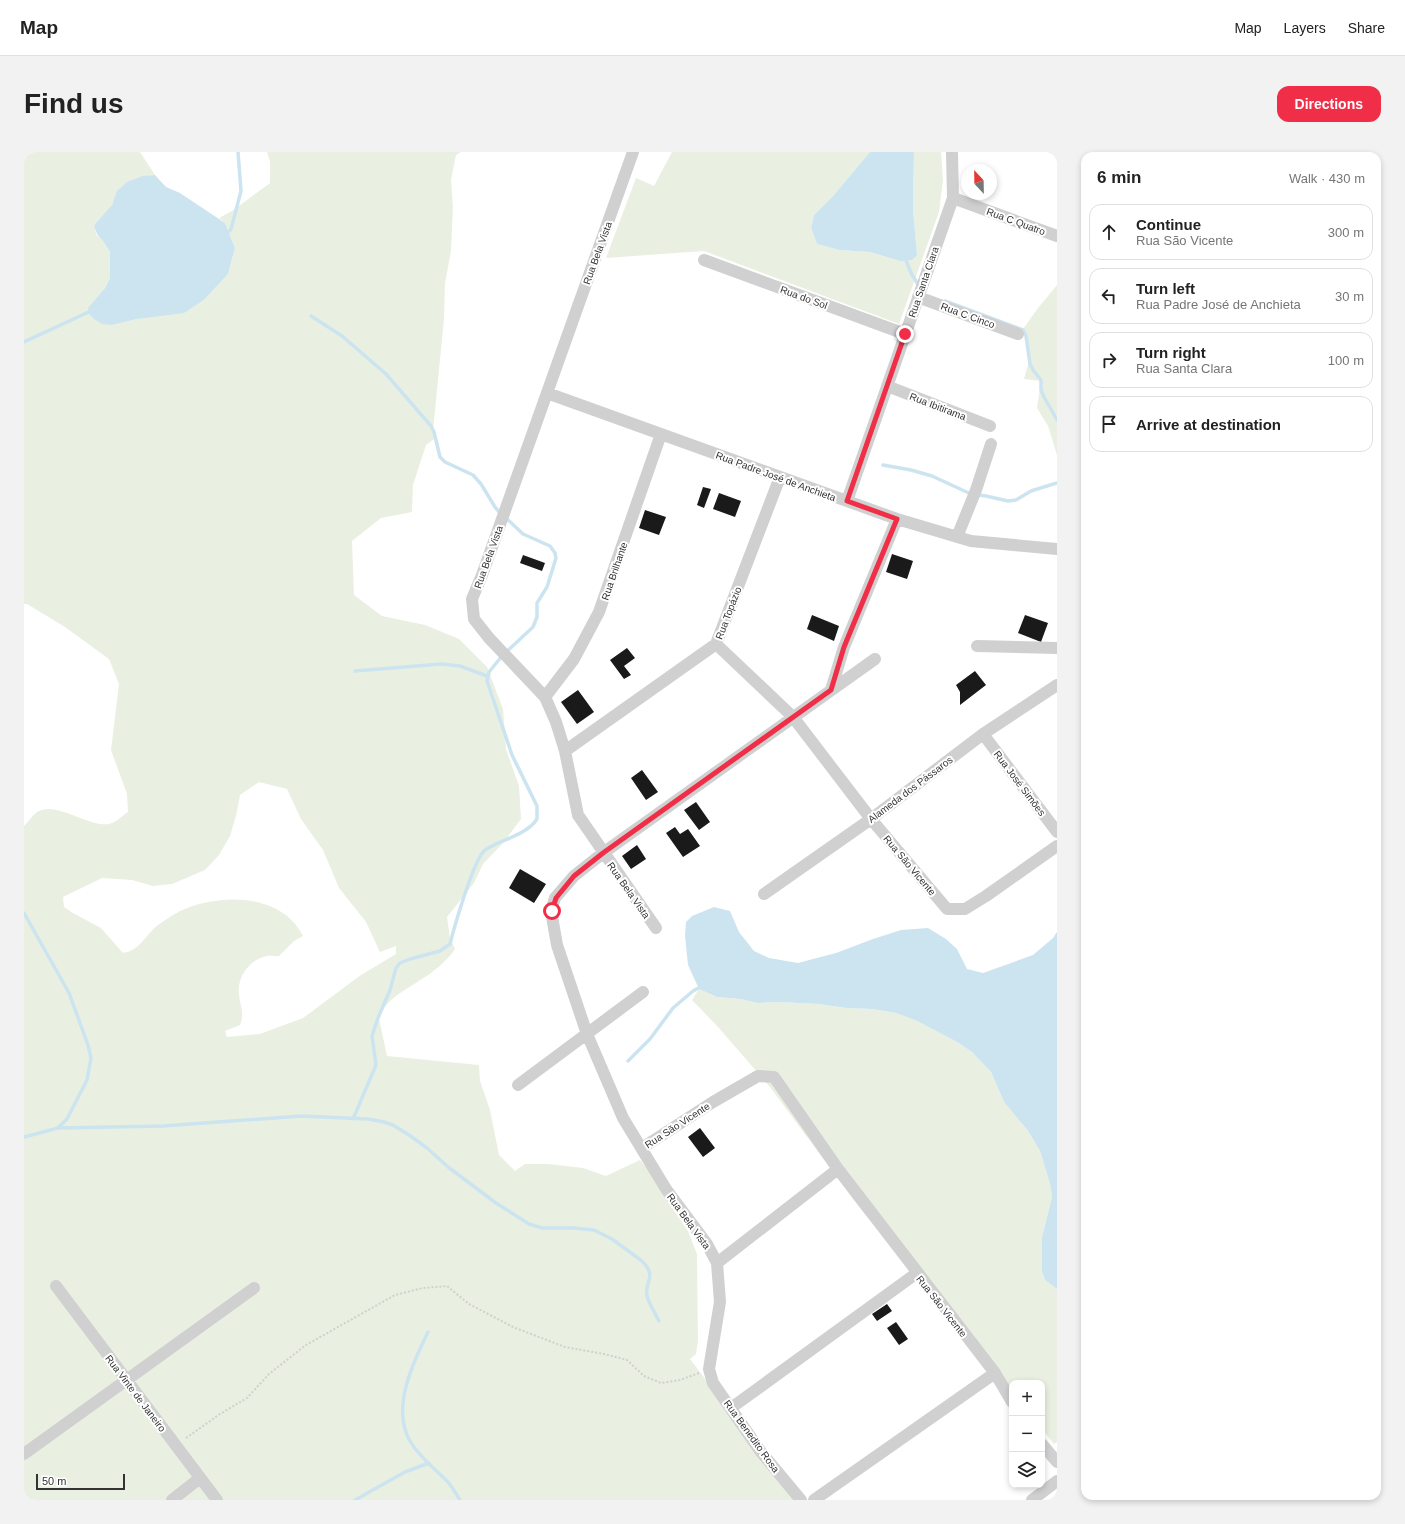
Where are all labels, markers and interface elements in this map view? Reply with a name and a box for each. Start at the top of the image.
text: Map [20,17,58,38]
text: Map [1234,20,1262,36]
text: Layers [1284,20,1326,36]
text: Share [1348,20,1385,36]
button: Directions [1277,86,1381,122]
text: Find us [24,88,124,119]
north arrow [961,164,997,200]
text: 6 min [1097,168,1141,187]
text: Walk · 430 m [1289,171,1365,186]
street label: Rua C Quatro [985,206,1047,237]
text: Continue [1136,216,1201,233]
street label: Rua Bela Vista [581,220,614,286]
icon: ahead [1098,221,1120,243]
text: 300 m [1328,225,1364,240]
text: Rua São Vicente [1136,233,1233,248]
street label: Rua Santa Clara [906,245,941,319]
text: Turn left [1136,280,1195,297]
street label: Rua do Sol [779,284,829,311]
icon: left [1098,285,1120,307]
text: 30 m [1335,289,1364,304]
text: Rua Padre José de Anchieta [1136,297,1301,312]
street label: Rua C Cinco [939,301,997,330]
route end [896,325,914,343]
text: Turn right [1136,344,1206,361]
icon: right [1098,349,1120,371]
text: 100 m [1328,353,1364,368]
text: Rua Santa Clara [1136,361,1232,376]
street label: Rua Ibitirama [908,391,968,422]
icon: arrive [1098,413,1120,435]
text: Arrive at destination [1136,416,1281,433]
street label: Rua Padre José de Anchieta [714,450,838,503]
street label: Rua Bela Vista [472,524,505,590]
street label: Rua Brilhante [599,540,630,602]
street label: Rua Topázio [713,585,744,641]
street label: Rua José Simões [992,749,1048,818]
street label: Alameda dos Pássaros [866,754,955,825]
street label: Rua São Vicente [881,833,938,898]
street label: Rua Bela Vista [605,860,652,921]
route start [543,902,561,920]
street label: Rua São Vicente [643,1100,712,1150]
street label: Rua Bela Vista [665,1191,713,1252]
street label: Rua São Vicente [914,1273,969,1340]
street label: Rua Vinte de Janeiro [103,1353,168,1434]
map controls [1009,1380,1045,1488]
button: + [1009,1380,1045,1416]
street label: Rua Benedito Rosa [722,1398,782,1475]
button: − [1009,1416,1045,1452]
button: layers [1009,1452,1045,1488]
scale bar [36,1472,125,1491]
text: 50 m [42,1475,66,1487]

